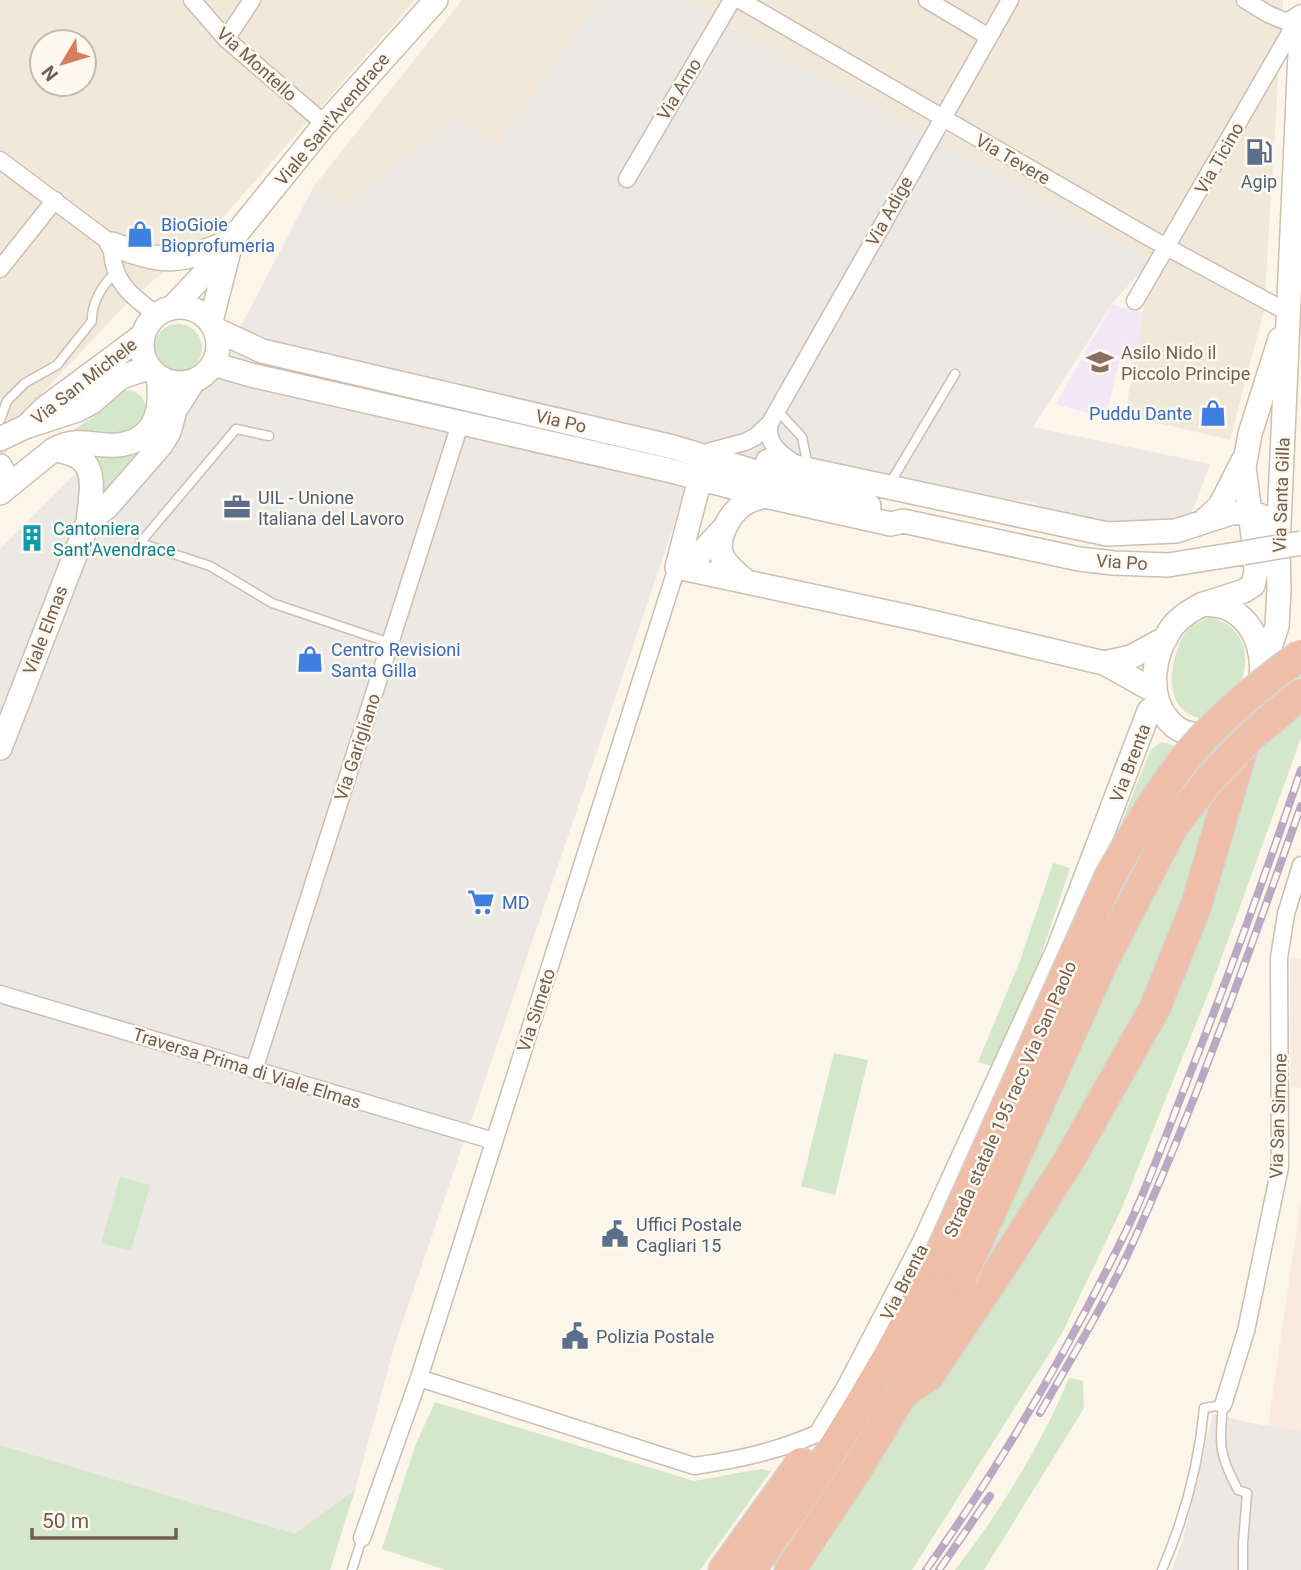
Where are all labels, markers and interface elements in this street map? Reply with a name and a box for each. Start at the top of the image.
street label: Via Montello [213,23,301,105]
north arrow [28,28,98,98]
street label: Viale Sant'Avendrace [270,48,394,190]
street label: Via Arno [652,54,706,124]
text: N [37,61,63,86]
street label: Via Ticino [1190,119,1248,197]
street label: Via Tevere [972,129,1054,189]
fuel station icon: Agip [1244,137,1274,167]
place label: Agip [1241,171,1277,192]
street label: Via Adige [861,173,917,249]
place label: BioGioie Bioprofumeria [161,214,275,256]
shop icon: BioGioie Bioprofumeria [125,219,155,249]
street label: Via San Michele [27,333,141,429]
place label: Asilo Nido il Piccolo Principe [1121,342,1250,384]
school or university icon: Asilo Nido il Piccolo Principe [1085,347,1115,377]
shop icon: Puddu Dante [1198,398,1228,428]
place label: Puddu Dante [1089,403,1192,424]
street label: Via Po [533,405,589,437]
street label: Via Santa Gilla [1268,437,1294,553]
place label: UIL - Unione Italiana del Lavoro [258,487,404,529]
office icon: UIL - Unione Italiana del Lavoro [222,492,252,522]
place label: Cantoniera Sant'Avendrace [53,518,175,560]
building icon: Cantoniera Sant'Avendrace [17,523,47,553]
street label: Via Po [1096,550,1148,574]
street label: Viale Elmas [18,583,72,677]
place label: Centro Revisioni Santa Gilla [331,639,461,681]
shop icon: Centro Revisioni Santa Gilla [295,644,325,674]
street label: Via Garigliano [330,691,384,803]
street label: Via Brenta [1105,721,1155,805]
supermarket icon: MD [466,887,496,917]
place label: MD [502,892,530,913]
street label: Strada statale 195 racc Via San Paolo [939,958,1081,1240]
street label: Via Simeto [513,966,559,1054]
street label: Traversa Prima di Viale Elmas [130,1023,364,1113]
street label: Via San Simone [1265,1053,1291,1179]
place label: Uffici Postale Cagliari 15 [636,1214,742,1256]
public building icon: Uffici Postale Cagliari 15 [600,1219,630,1249]
street label: Via Brenta [876,1241,932,1323]
public building icon: Polizia Postale [560,1321,590,1351]
place label: Polizia Postale [596,1326,714,1347]
scale bar [32,1496,175,1540]
text: 50 m [42,1509,89,1533]

